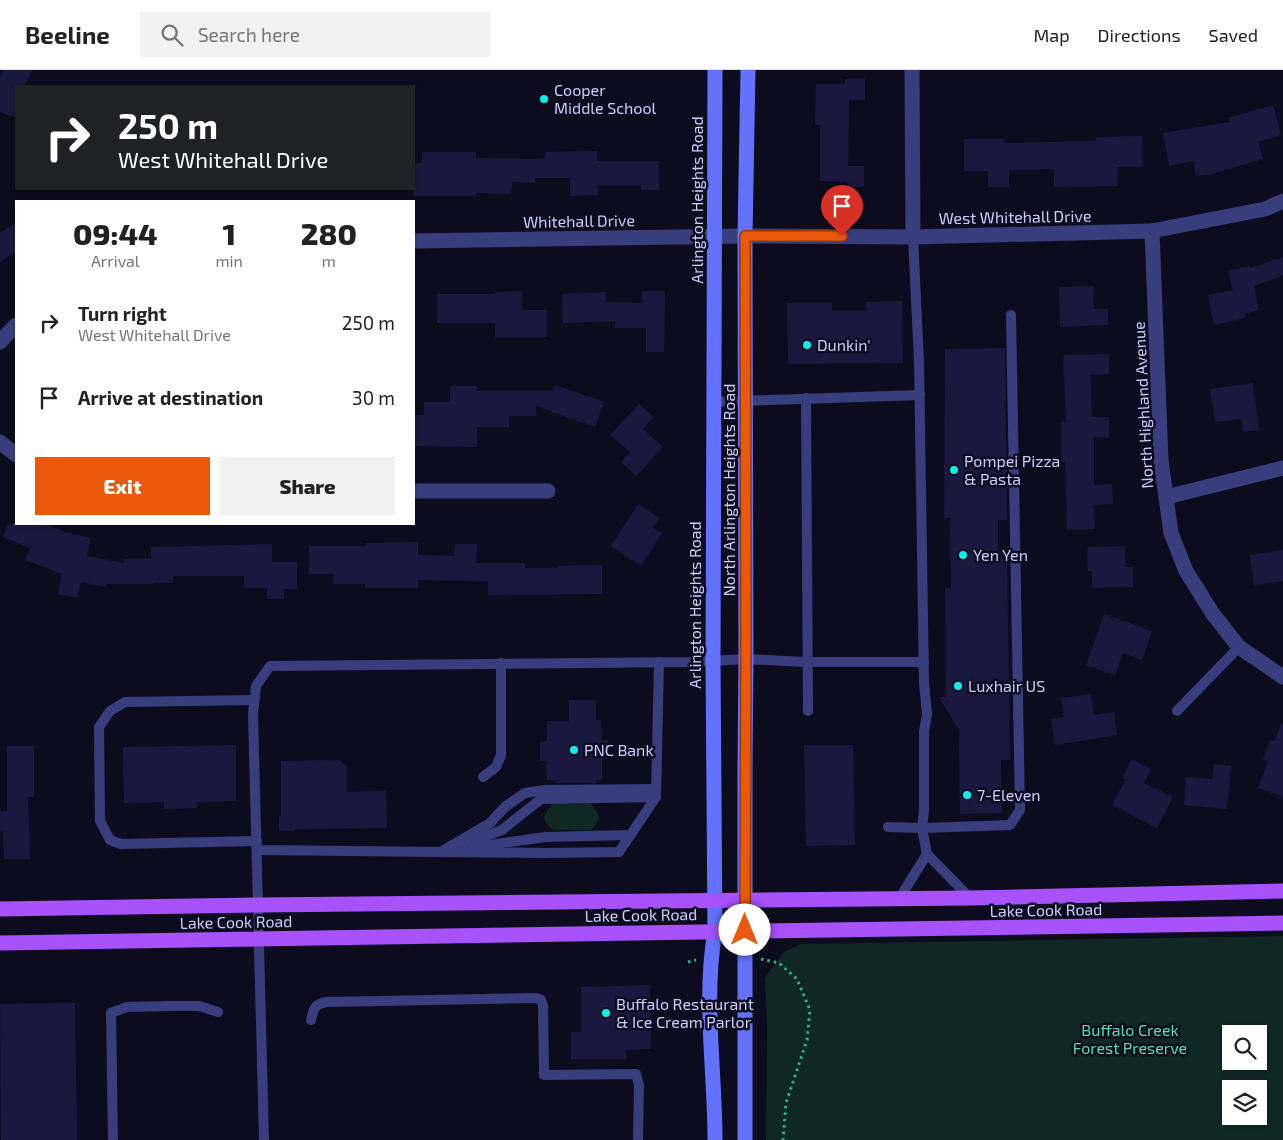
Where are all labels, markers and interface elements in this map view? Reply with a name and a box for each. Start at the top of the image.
search box [140,12,490,57]
text: Beeline [25,20,110,49]
icon: search [158,21,186,49]
text: Search here [198,23,300,46]
text: Map [1033,24,1070,46]
text: Directions [1098,24,1181,46]
text: Saved [1209,24,1258,46]
place label: Cooper Middle School [554,80,657,117]
marker: Cooper Middle School [538,93,550,105]
text: 250 m [118,104,218,146]
icon: right [35,105,100,170]
street label: Arlington Heights Road [687,116,706,284]
text: West Whitehall Drive [118,146,328,172]
pin [821,185,863,236]
icon: arrive [828,192,856,220]
street label: West Whitehall Drive [938,206,1092,227]
street label: Whitehall Drive [523,210,635,231]
text: 09:44 [73,215,157,251]
text: 1 [222,215,236,251]
text: 280 [301,215,357,251]
text: Arrival [91,251,140,270]
text: min [216,251,243,270]
text: m [322,251,336,270]
text: Turn right [78,302,166,325]
icon: right [35,309,63,337]
text: 250 m [342,311,395,334]
street label: North Highland Avenue [1129,321,1156,489]
text: West Whitehall Drive [78,325,231,344]
place label: Dunkin' [817,335,871,354]
marker: Dunkin' [801,339,813,351]
icon: arrive [35,384,63,412]
street label: North Arlington Heights Road [719,384,738,596]
text: Arrive at destination [78,386,263,409]
text: 30 m [352,386,395,409]
place label: Pompei Pizza & Pasta [964,451,1060,488]
button: Exit [35,457,210,515]
button: Share [220,457,395,515]
marker: Pompei Pizza & Pasta [948,464,960,476]
street label: Arlington Heights Road [685,521,704,689]
place label: Yen Yen [973,545,1028,564]
marker: Yen Yen [957,549,969,561]
place label: Luxhair US [968,676,1045,695]
marker: Luxhair US [952,680,964,692]
place label: PNC Bank [584,740,654,759]
marker: PNC Bank [568,744,580,756]
place label: 7-Eleven [977,785,1041,804]
marker: 7-Eleven [961,789,973,801]
street label: Lake Cook Road [989,899,1103,920]
position arrow [718,903,770,955]
street label: Lake Cook Road [584,904,698,925]
street label: Lake Cook Road [179,911,293,932]
place label: Buffalo Restaurant & Ice Cream Parlor [616,994,754,1031]
marker: Buffalo Restaurant & Ice Cream Parlor [600,1007,612,1019]
park label: Buffalo Creek Forest Preserve [1073,1020,1187,1057]
map controls [1222,1025,1267,1125]
button: search [1222,1025,1267,1070]
button: layers [1222,1080,1267,1125]

